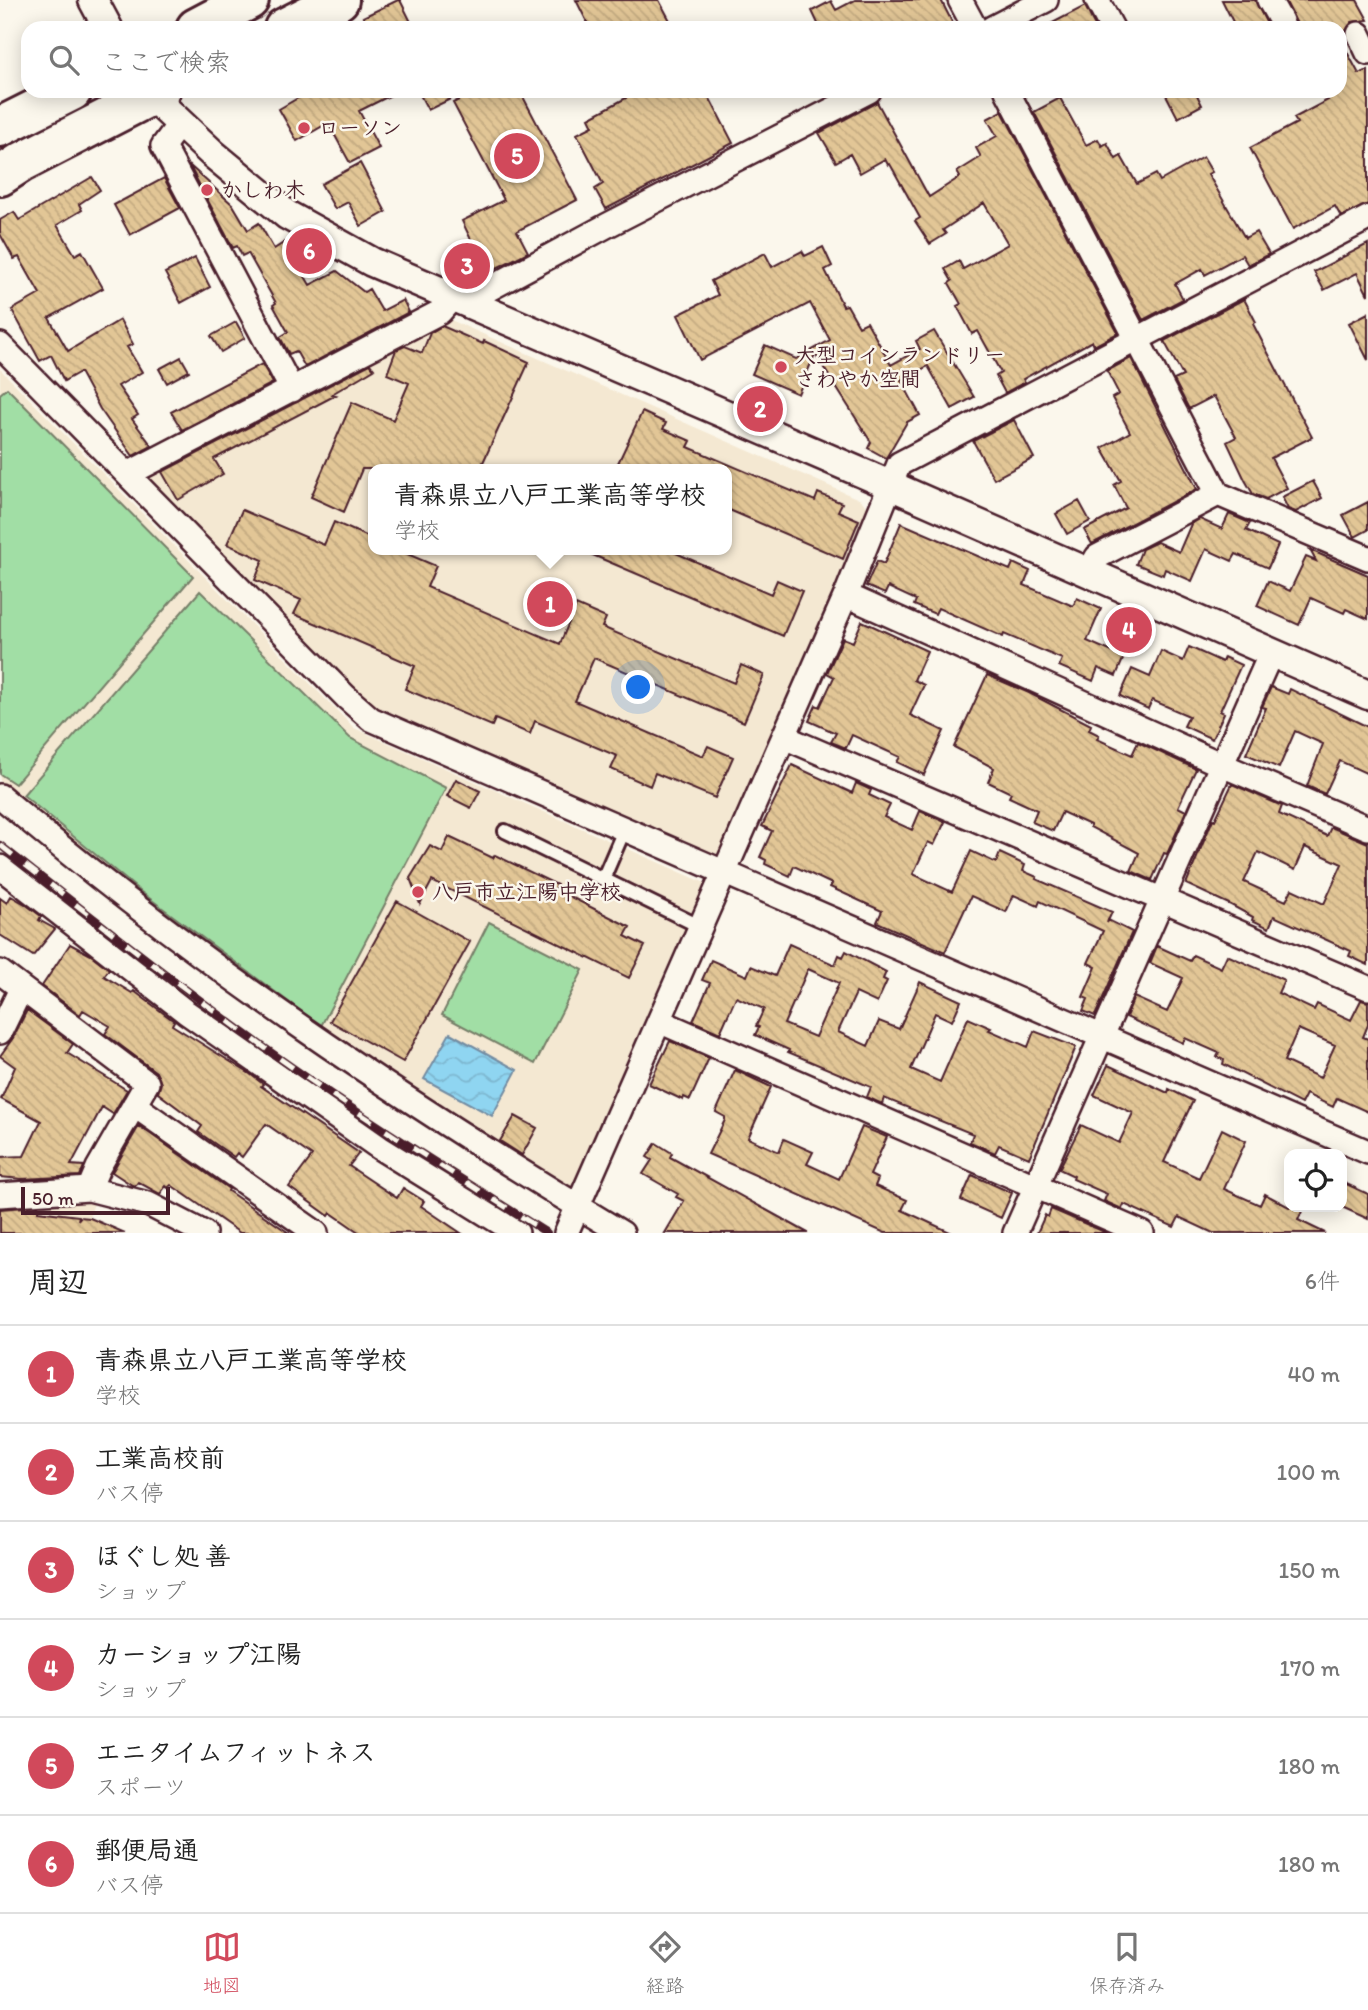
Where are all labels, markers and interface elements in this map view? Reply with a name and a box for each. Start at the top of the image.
search box [21,21,1347,98]
icon: search [45,41,83,79]
text: ここで検索 [101,46,231,78]
place label: ローソン [318,115,402,140]
marker: ローソン [296,120,312,136]
pin: 5 [494,130,540,182]
place label: かしわ木 [221,177,305,202]
marker: かしわ木 [199,182,215,198]
pin: 6 [286,225,332,277]
pin: 3 [444,240,490,292]
place label: 大型コインランドリー さわやか空間 [795,342,1005,391]
marker: 大型コインランドリー さわやか空間 [773,359,789,375]
pin: 2 [737,383,783,435]
popup [368,464,732,555]
text: 青森県立八戸工業高等学校 [394,479,706,511]
text: 学校 [394,516,440,544]
pin: 1 [527,578,573,630]
pin: 4 [1106,604,1152,656]
your location [621,670,655,704]
place label: 八戸市立江陽中学校 [432,879,621,904]
marker: 八戸市立江陽中学校 [410,884,426,900]
map controls [1284,1149,1347,1212]
button: locate [1284,1149,1347,1212]
scale bar [21,1184,170,1216]
text: 50 m [32,1187,74,1210]
text: 周辺 [28,1263,88,1300]
text: 6件 [1305,1267,1340,1295]
text: 青森県立八戸工業高等学校 [95,1344,407,1376]
text: 1 [46,1360,56,1388]
text: 40 m [1287,1360,1340,1388]
text: 学校 [95,1381,141,1409]
text: 工業高校前 [95,1442,225,1474]
text: 2 [45,1458,57,1486]
text: 100 m [1276,1458,1340,1486]
text: バス停 [95,1479,164,1507]
text: ほぐし処 善 [95,1540,231,1572]
text: 3 [45,1556,57,1584]
text: 150 m [1279,1556,1340,1584]
text: ショップ [95,1577,186,1605]
text: カーショップ江陽 [95,1638,301,1670]
text: 4 [44,1654,58,1682]
text: 170 m [1279,1654,1340,1682]
text: ショップ [95,1675,186,1703]
text: エニタイムフィットネス [95,1736,376,1768]
text: 5 [45,1752,57,1780]
text: 180 m [1278,1752,1340,1780]
text: スポーツ [95,1773,187,1801]
text: 郵便局通 [95,1834,199,1866]
text: 6 [45,1850,57,1878]
text: 180 m [1278,1850,1340,1878]
text: バス停 [95,1871,164,1899]
tab: 地図 [203,1928,241,1997]
tab: 経路 [646,1928,684,1997]
tab: 保存済み [1089,1928,1165,1997]

